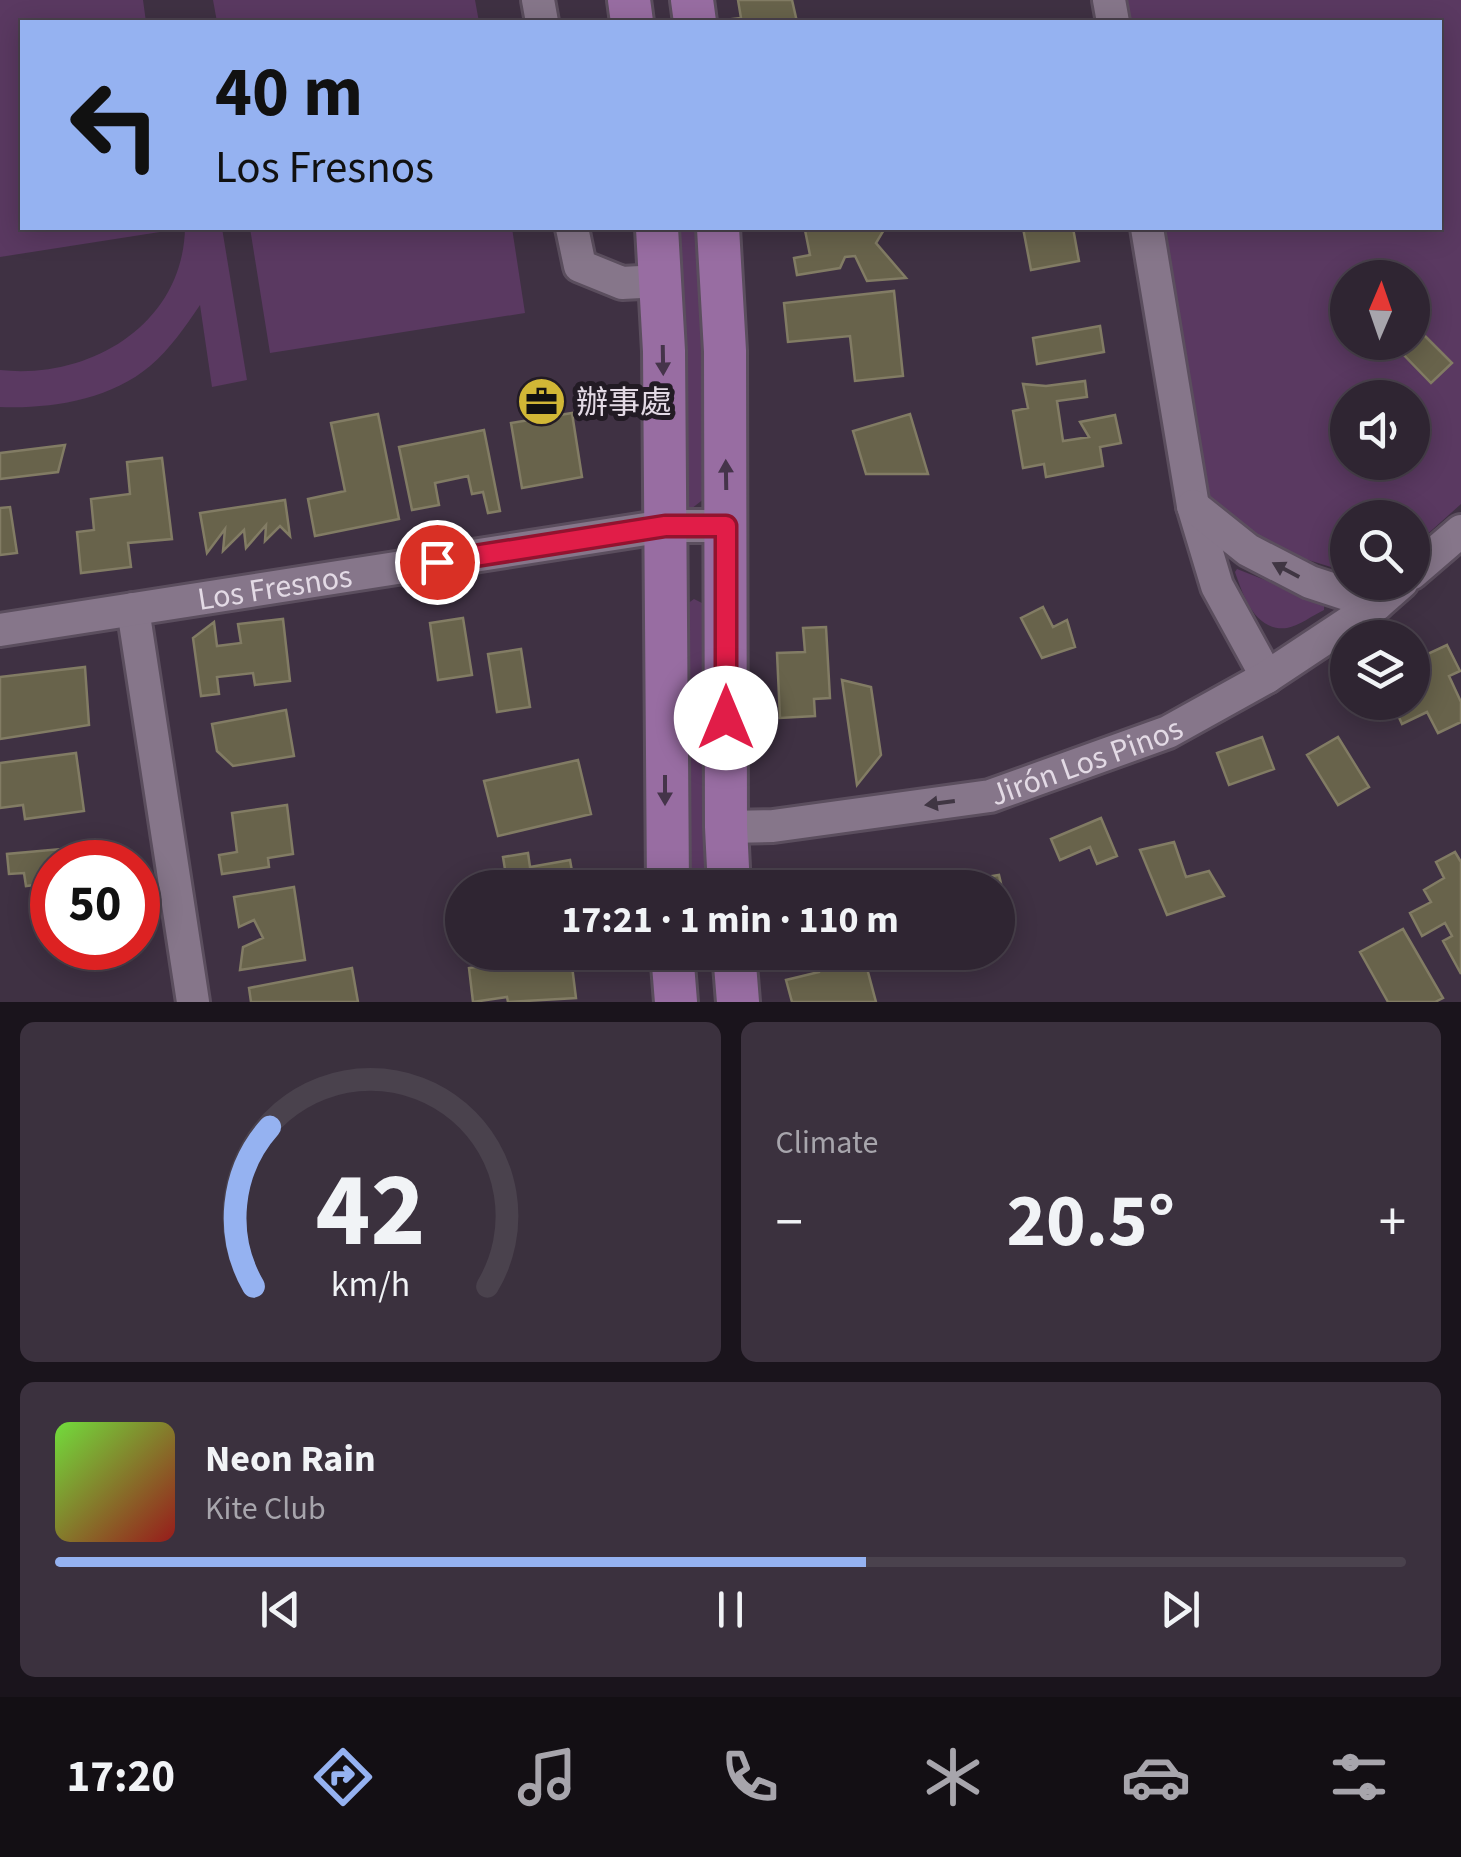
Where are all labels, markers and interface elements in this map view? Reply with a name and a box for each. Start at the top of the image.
text: 40 m [215,43,363,143]
icon: left [50,60,180,190]
text: Los Fresnos [215,136,434,200]
north arrow [1330,260,1430,360]
map controls [1330,260,1430,720]
one-way arrow [656,344,672,376]
office icon: 辦事處 [515,376,567,428]
place label: 辦事處 [576,380,672,426]
button: sound [1330,380,1430,480]
one-way arrow [718,459,734,491]
button: search [1330,500,1430,600]
pin [395,520,480,605]
icon: arrive [410,535,465,590]
street label: Los Fresnos [194,553,355,623]
one-way arrow [1271,561,1300,578]
button: layers [1330,620,1430,720]
position arrow [674,666,778,770]
street label: Jirón Los Pinos [984,706,1192,818]
one-way arrow [657,774,673,806]
one-way arrow [924,795,955,811]
speed limit sign: 50 [30,840,160,970]
text: 17:21 · 1 min · 110 m [561,893,899,947]
text: Climate [776,1120,878,1166]
text: 42 [315,1138,425,1286]
text: 20.5° [1006,1168,1175,1275]
text: − [776,1184,803,1262]
text: + [1379,1184,1406,1262]
text: km/h [331,1259,410,1310]
text: Neon Rain [205,1432,376,1486]
text: Kite Club [205,1486,326,1532]
icon: previous [253,1582,308,1637]
icon: pause [703,1582,758,1637]
icon: next [1153,1582,1208,1637]
icon: directions [308,1742,378,1812]
icon: music [512,1742,582,1812]
icon: phone [715,1742,785,1812]
icon: climate [918,1742,988,1812]
icon: car [1121,1742,1191,1812]
icon: filters [1324,1742,1394,1812]
text: 17:20 [67,1745,175,1809]

